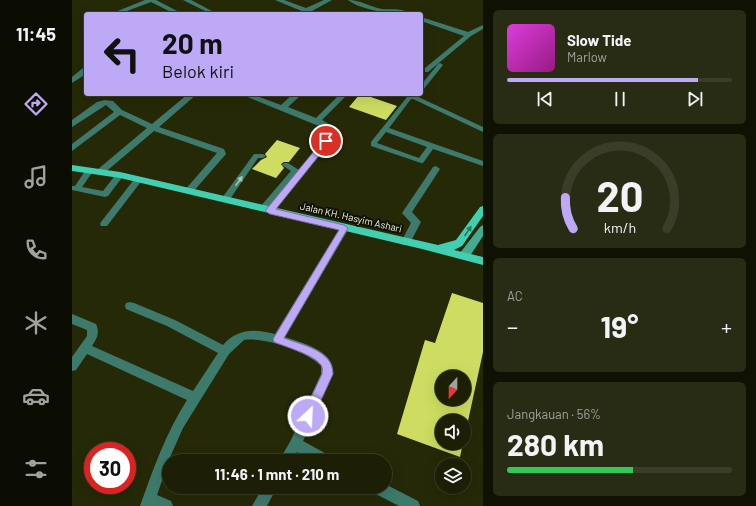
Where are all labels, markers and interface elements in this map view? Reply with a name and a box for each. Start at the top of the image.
text: 11:45 [16,23,56,45]
text: 20 m [162,26,223,60]
icon: left [96,28,148,80]
text: Slow Tide [567,31,631,49]
text: Marlow [567,49,607,65]
text: Belok kiri [162,60,234,82]
icon: previous [534,88,556,110]
icon: pause [609,88,631,110]
icon: next [684,88,706,110]
icon: directions [22,90,50,118]
pin [309,124,343,158]
icon: arrive [315,130,337,152]
icon: music [22,163,50,191]
text: 20 [596,170,643,220]
one-way arrow [235,175,243,186]
street label: Jalan KH. Hasyim Ashari [299,199,403,235]
text: km/h [603,219,636,236]
one-way arrow [464,226,472,237]
icon: phone [22,236,50,264]
text: AC [507,288,523,304]
text: 19° [601,308,638,344]
icon: climate [22,309,50,337]
text: − [507,313,518,339]
text: + [721,313,732,339]
north arrow [435,370,471,406]
map controls [435,370,471,494]
icon: car [22,382,50,410]
position arrow [287,395,329,437]
text: Jangkauan · 56% [507,406,601,422]
button: sound [435,414,471,450]
text: 280 km [507,426,604,462]
speed limit sign: 30 [84,442,136,494]
icon: filters [22,455,50,483]
button: layers [435,458,471,494]
text: 11:46 · 1 mnt · 210 m [215,465,339,483]

